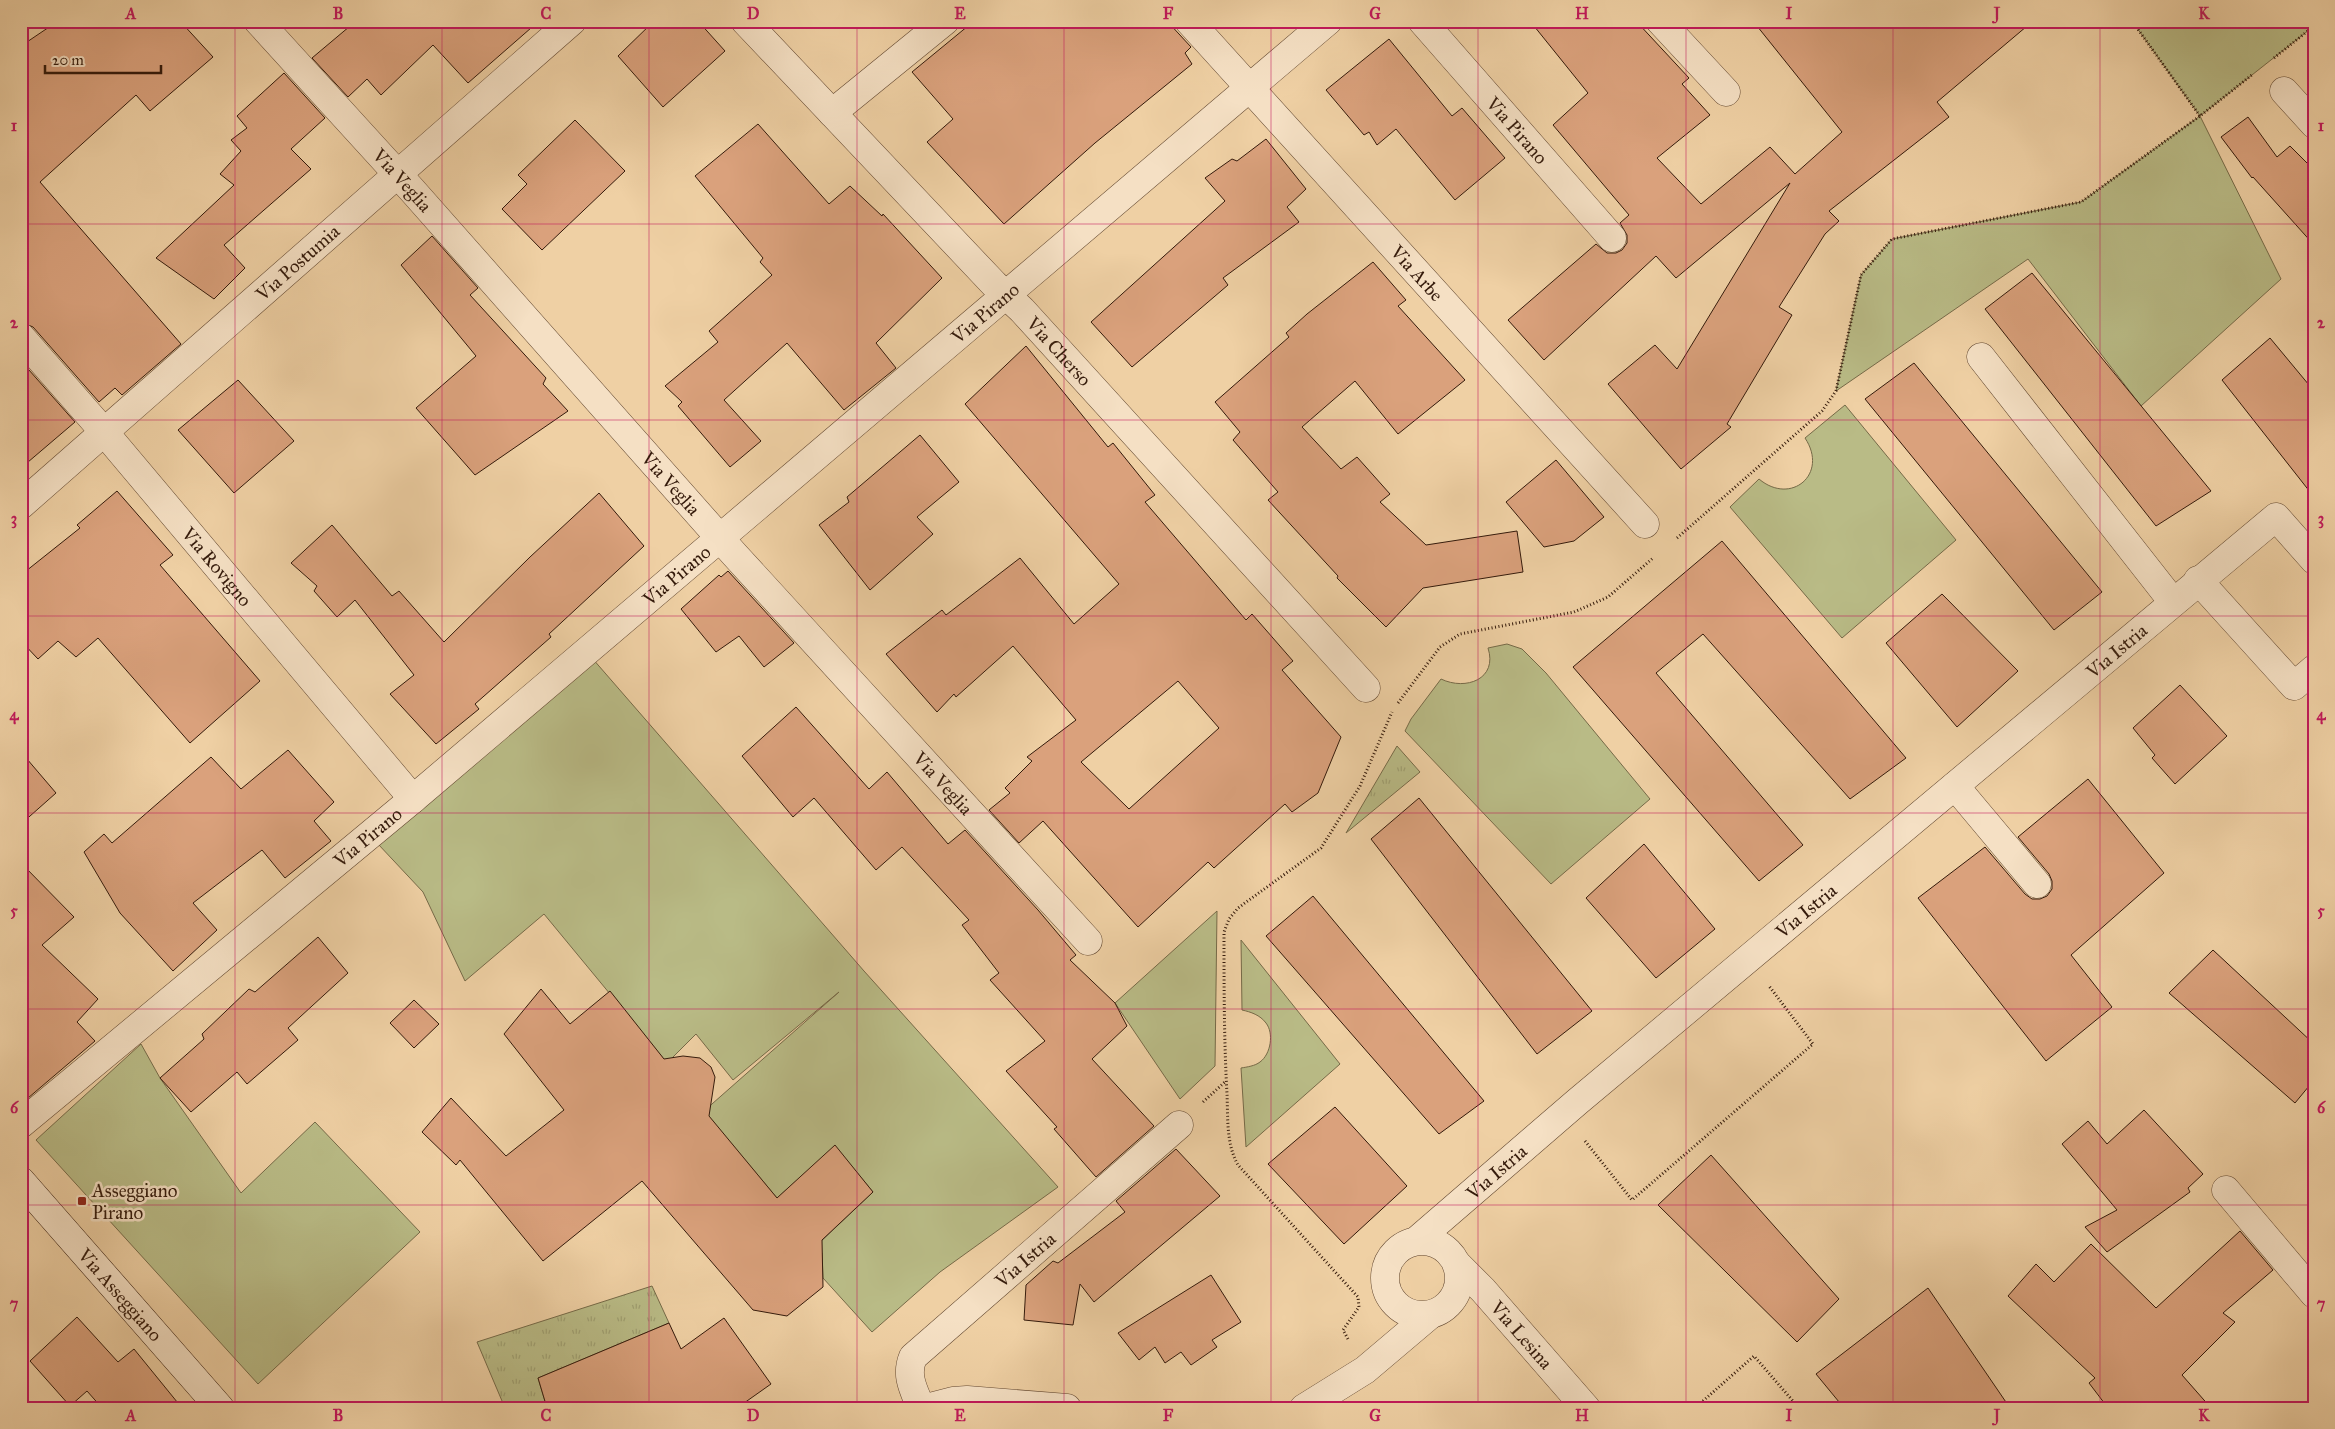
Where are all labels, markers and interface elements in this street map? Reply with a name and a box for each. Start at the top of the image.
text: A [125,4,137,23]
text: B [333,4,343,23]
text: C [541,4,552,23]
text: D [747,4,760,23]
text: E [954,4,966,23]
text: F [1163,4,1174,23]
text: G [1369,4,1381,23]
text: H [1575,4,1589,23]
text: I [1786,4,1793,23]
text: J [1992,4,2001,24]
text: K [2198,4,2210,23]
scale bar [45,42,161,74]
text: 20 m [52,51,84,69]
street label: Via Pirano [1481,91,1553,169]
text: 1 [11,116,18,135]
text: 1 [2318,116,2325,135]
street label: Via Veglia [367,143,438,217]
street label: Via Postumia [250,219,345,306]
street label: Via Arbe [1385,239,1449,306]
street label: Via Pirano [946,277,1024,349]
street label: Via Cherso [1021,311,1097,391]
text: 2 [10,313,19,332]
text: 2 [2317,313,2326,332]
street label: Via Veglia [636,446,706,521]
text: 3 [11,509,17,529]
text: 3 [2318,509,2324,529]
street label: Via Rovigno [177,521,257,611]
street label: Via Pirano [637,540,715,611]
street label: Via Istria [2080,618,2152,683]
text: 4 [10,705,20,725]
text: 4 [2317,705,2327,725]
street label: Via Veglia [908,746,979,820]
street label: Via Pirano [328,802,406,872]
street label: Via Istria [1770,878,1842,943]
text: 5 [10,901,18,920]
text: 5 [2317,901,2325,920]
text: 6 [10,1098,19,1117]
text: 6 [2317,1098,2326,1117]
street label: Via Istria [1460,1139,1532,1205]
place label: Asseggiano Pirano [91,1179,178,1224]
marker: Asseggiano Pirano [76,1195,88,1207]
street label: Via Istria [989,1226,1061,1292]
street label: Via Asseggiano [73,1243,168,1346]
text: 7 [10,1294,19,1313]
text: 7 [2317,1294,2326,1313]
street label: Via Lesina [1485,1295,1559,1374]
text: A [125,1406,137,1425]
text: B [333,1406,343,1425]
text: C [541,1406,552,1425]
text: D [747,1406,760,1425]
text: E [954,1406,966,1425]
text: F [1163,1406,1174,1425]
text: G [1369,1406,1381,1425]
text: H [1575,1406,1589,1425]
text: I [1786,1406,1793,1425]
text: J [1992,1406,2001,1426]
text: K [2198,1406,2210,1425]

